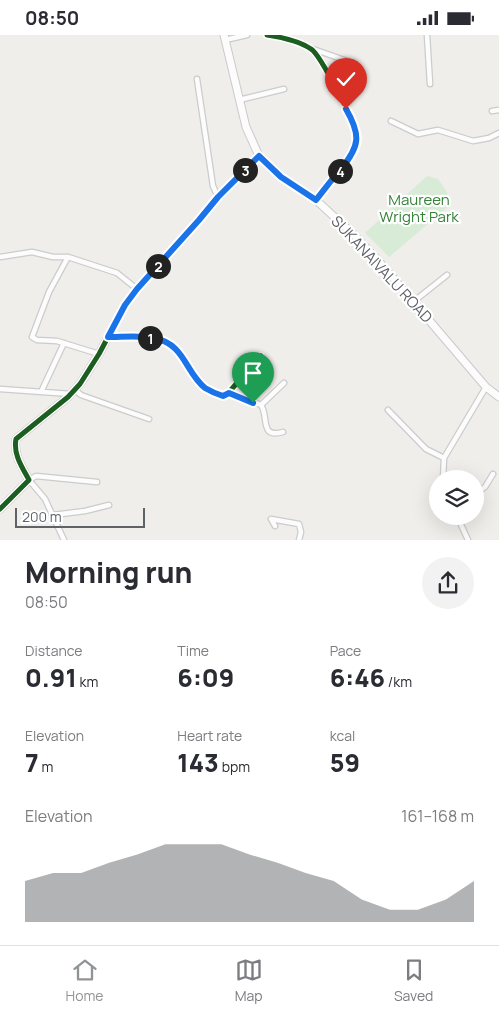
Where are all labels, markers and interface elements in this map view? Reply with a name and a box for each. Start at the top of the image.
text: 08:50 [25,5,79,31]
pin [325,58,367,109]
icon: check [332,65,360,93]
pin: 3 [232,157,258,183]
pin: 4 [328,159,352,183]
text: 3 [241,161,250,180]
text: 4 [336,162,345,181]
park label: Maureen Wright Park [379,189,459,227]
street label: SUKANAIVALU ROAD [327,211,437,327]
pin: 2 [146,253,170,279]
text: 2 [154,257,163,276]
pin: 1 [138,325,162,351]
text: 1 [147,329,154,348]
pin [232,352,274,403]
icon: arrive [239,359,267,387]
map controls [429,470,484,525]
button: layers [429,470,484,525]
scale bar [15,505,145,528]
text: 200 m [22,507,62,526]
text: Morning run [25,553,192,591]
button: share [422,557,474,609]
text: 08:50 [25,591,68,613]
text: Distance [25,641,82,660]
text: Time [177,641,209,660]
text: Pace [330,641,361,660]
text: 0.91 [25,660,77,695]
text: 6:09 [177,660,234,695]
text: 6:46 [330,660,385,695]
text: km [77,672,98,691]
text: /km [385,672,412,691]
text: Elevation [25,726,84,745]
text: Heart rate [177,726,242,745]
text: kcal [330,726,355,745]
text: 7 [25,745,39,780]
text: 143 [177,745,219,780]
text: 59 [330,745,360,780]
text: m [39,757,53,776]
text: bpm [219,757,250,776]
text: Elevation [25,805,93,827]
text: 161–168 m [401,805,474,827]
tab: Home [66,956,103,1005]
tab: Map [235,956,263,1005]
tab: Saved [394,956,433,1005]

